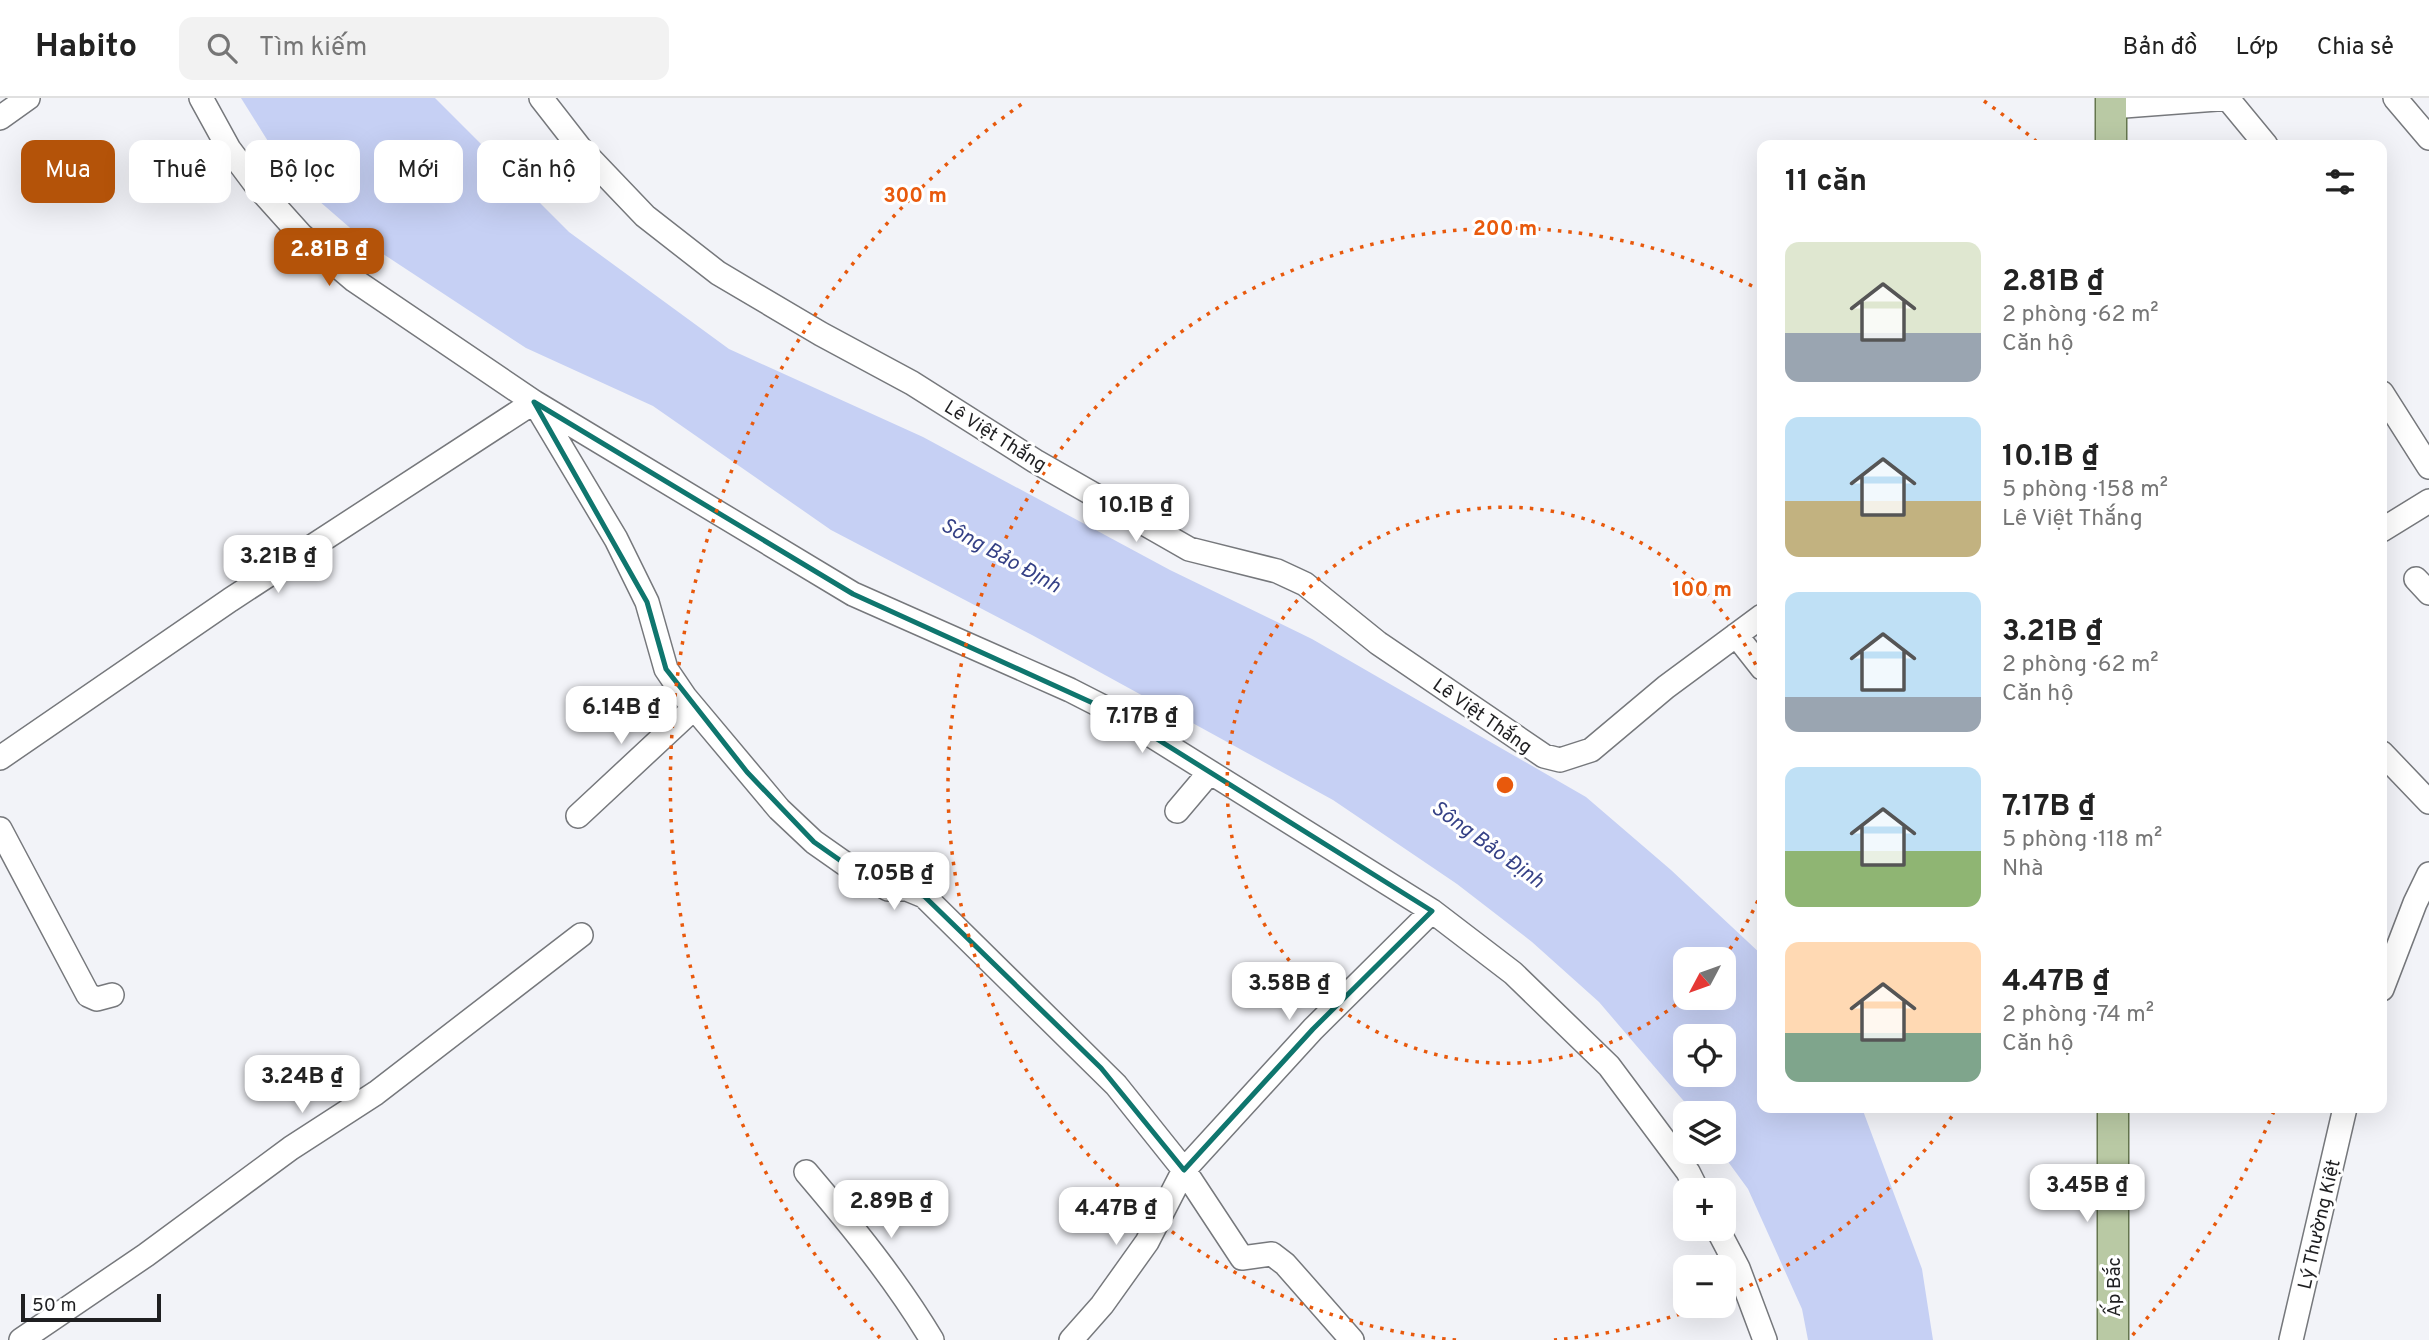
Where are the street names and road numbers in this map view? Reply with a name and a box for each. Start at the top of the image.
street label: Lê Việt Thắng [939,395,1051,478]
street label: Lê Việt Thắng [1427,673,1537,760]
street label: Lý Thường Kiệt [2293,1157,2347,1292]
street label: Ấp Bắc [2099,1257,2127,1317]

